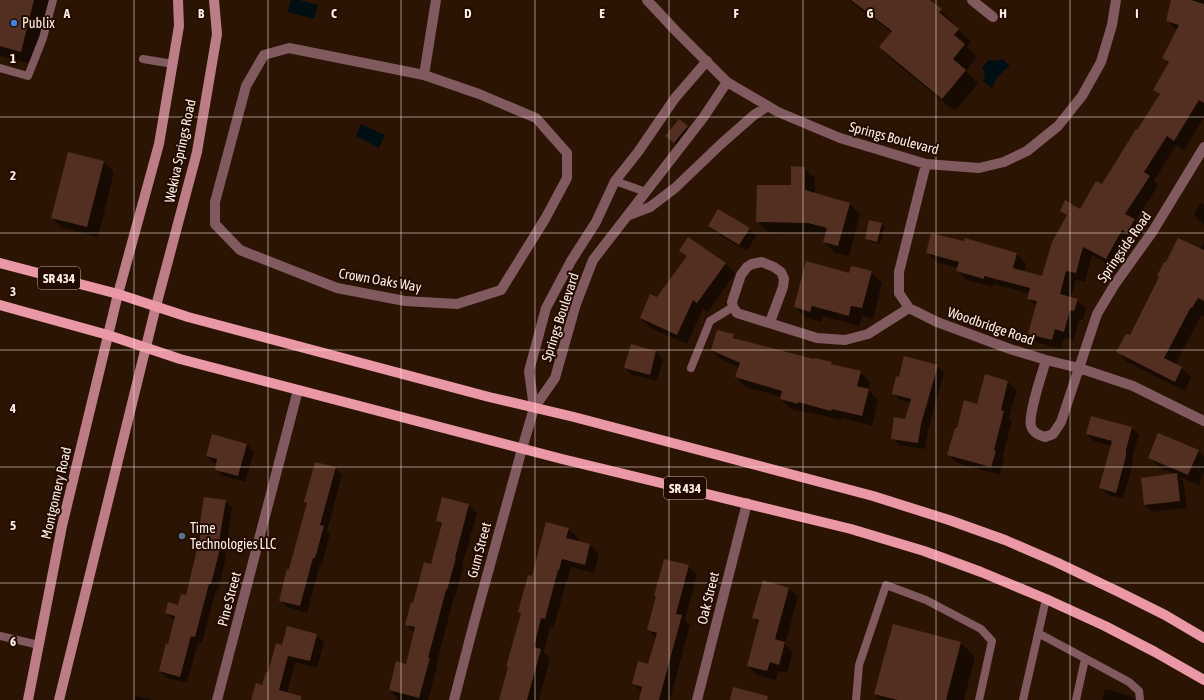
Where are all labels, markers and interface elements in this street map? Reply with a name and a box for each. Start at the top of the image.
text: A [63,6,71,21]
text: B [198,6,205,21]
text: C [331,6,337,21]
text: D [464,6,472,21]
text: E [599,6,605,21]
text: F [733,6,739,21]
text: G [867,6,874,21]
text: H [999,6,1007,21]
text: I [1135,6,1139,21]
place label: Publix [22,15,55,31]
marker: Publix [9,18,19,28]
text: 1 [10,51,16,66]
street label: Wekiva Springs Road [161,98,199,204]
street label: Springs Boulevard [847,118,941,158]
text: 2 [10,168,16,183]
street label: Springside Road [1094,209,1154,285]
street label: Crown Oaks Way [337,265,423,295]
road number: SR 434 [38,267,80,289]
street label: Springs Boulevard [538,271,582,363]
text: 3 [10,284,16,299]
street label: Woodbridge Road [945,304,1037,348]
text: 4 [9,401,16,416]
street label: Montgomery Road [38,445,74,541]
road number: SR 434 [664,477,706,499]
text: 5 [10,518,16,533]
place label: Time Technologies LLC [190,520,277,552]
street label: Gum Street [464,520,494,580]
marker: Time Technologies LLC [177,531,187,541]
street label: Pine Street [214,570,244,628]
street label: Oak Street [694,570,722,626]
text: 6 [10,634,16,649]

